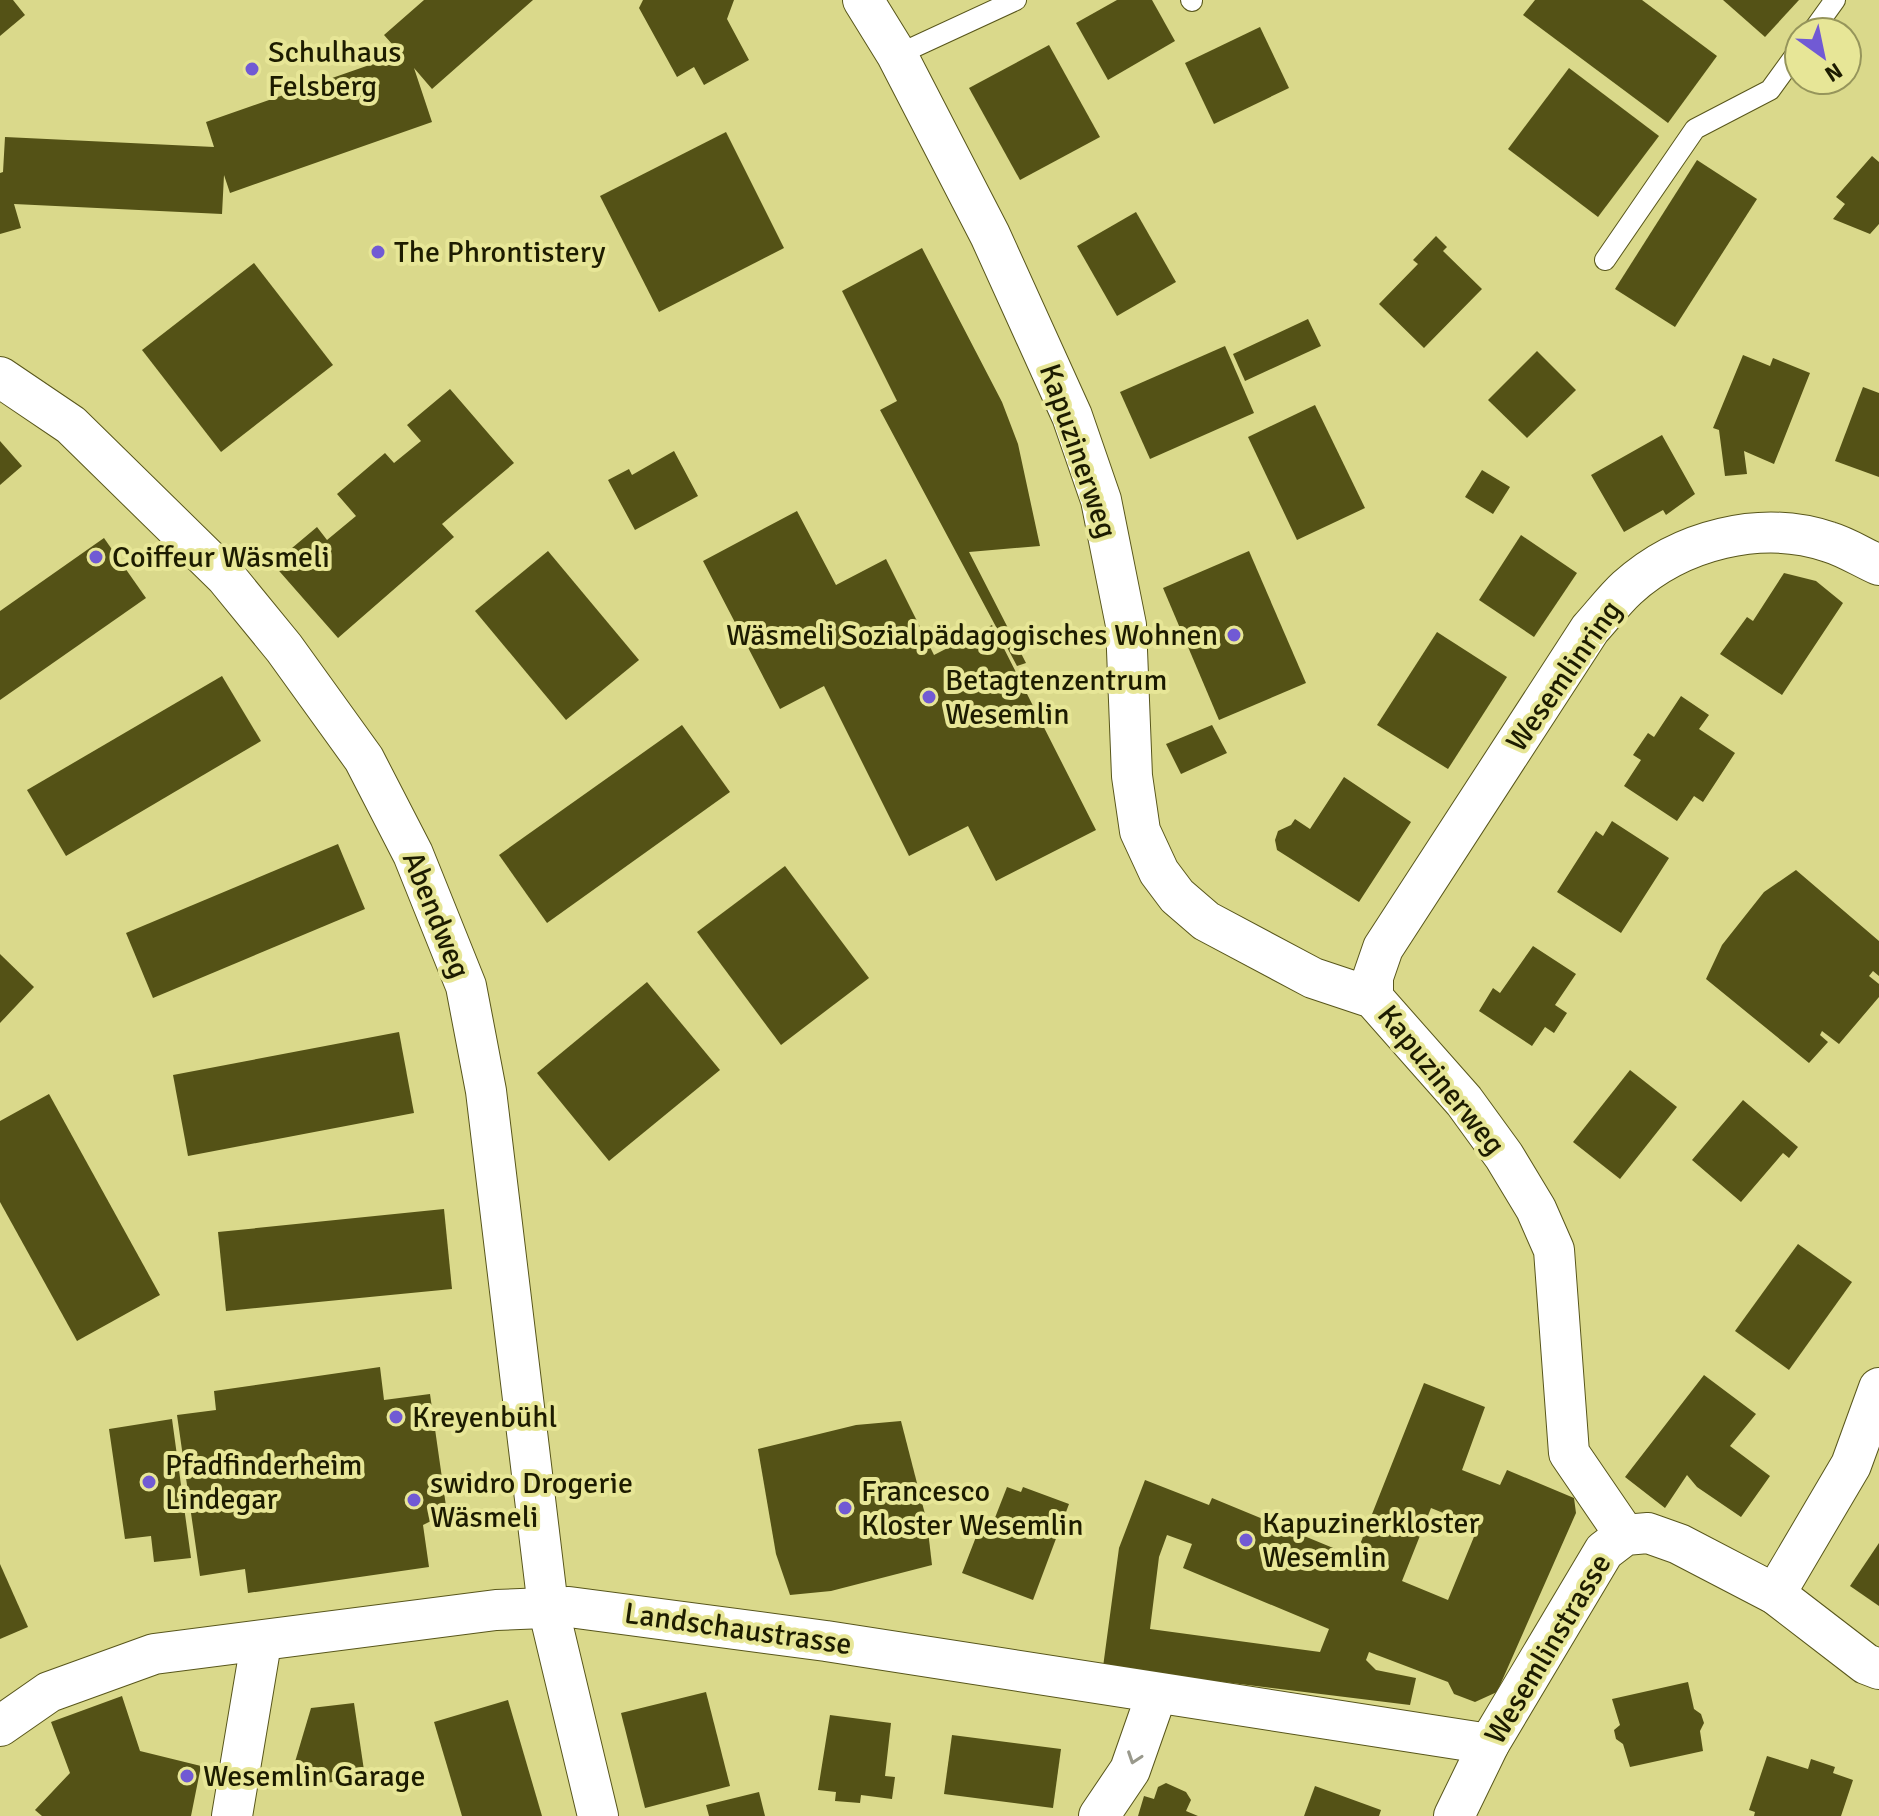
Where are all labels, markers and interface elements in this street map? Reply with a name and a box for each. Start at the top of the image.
north arrow [1783,16,1863,96]
place label: Schulhaus Felsberg [268,34,401,105]
text: N [1820,57,1847,88]
marker: Schulhaus Felsberg [243,60,261,78]
place label: The Phrontistery [394,234,606,271]
marker: The Phrontistery [369,243,387,261]
street label: Kapuzinerweg [1031,359,1125,543]
place label: Coiffeur Wäsmeli [112,539,330,576]
marker: Coiffeur Wäsmeli [87,548,105,566]
street label: Wesemlinring [1498,593,1630,759]
place label: Wäsmeli Sozialpädagogisches Wohnen [726,617,1218,654]
marker: Wäsmeli Sozialpädagogisches Wohnen [1225,626,1243,644]
place label: Betagtenzentrum Wesemlin [945,662,1167,733]
marker: Betagtenzentrum Wesemlin [920,688,938,706]
street label: Abendweg [394,846,478,984]
street label: Kapuzinerweg [1369,998,1513,1162]
place label: Kreyenbühl [412,1399,557,1436]
marker: Kreyenbühl [387,1408,405,1426]
place label: Pfadfinderheim Lindegar [165,1447,362,1518]
place label: swidro Drogerie Wäsmeli [430,1465,633,1536]
marker: Pfadfinderheim Lindegar [140,1473,158,1491]
place label: Francesco Kloster Wesemlin [861,1473,1084,1544]
marker: swidro Drogerie Wäsmeli [405,1491,423,1509]
marker: Francesco Kloster Wesemlin [836,1499,854,1517]
place label: Kapuzinerkloster Wesemlin [1262,1505,1479,1576]
marker: Kapuzinerkloster Wesemlin [1237,1531,1255,1549]
street label: Wesemlinstrasse [1477,1547,1619,1751]
street label: Landschaustrasse [622,1595,854,1663]
one-way arrow [1128,1750,1144,1764]
place label: Wesemlin Garage [203,1758,425,1795]
marker: Wesemlin Garage [178,1767,196,1785]

